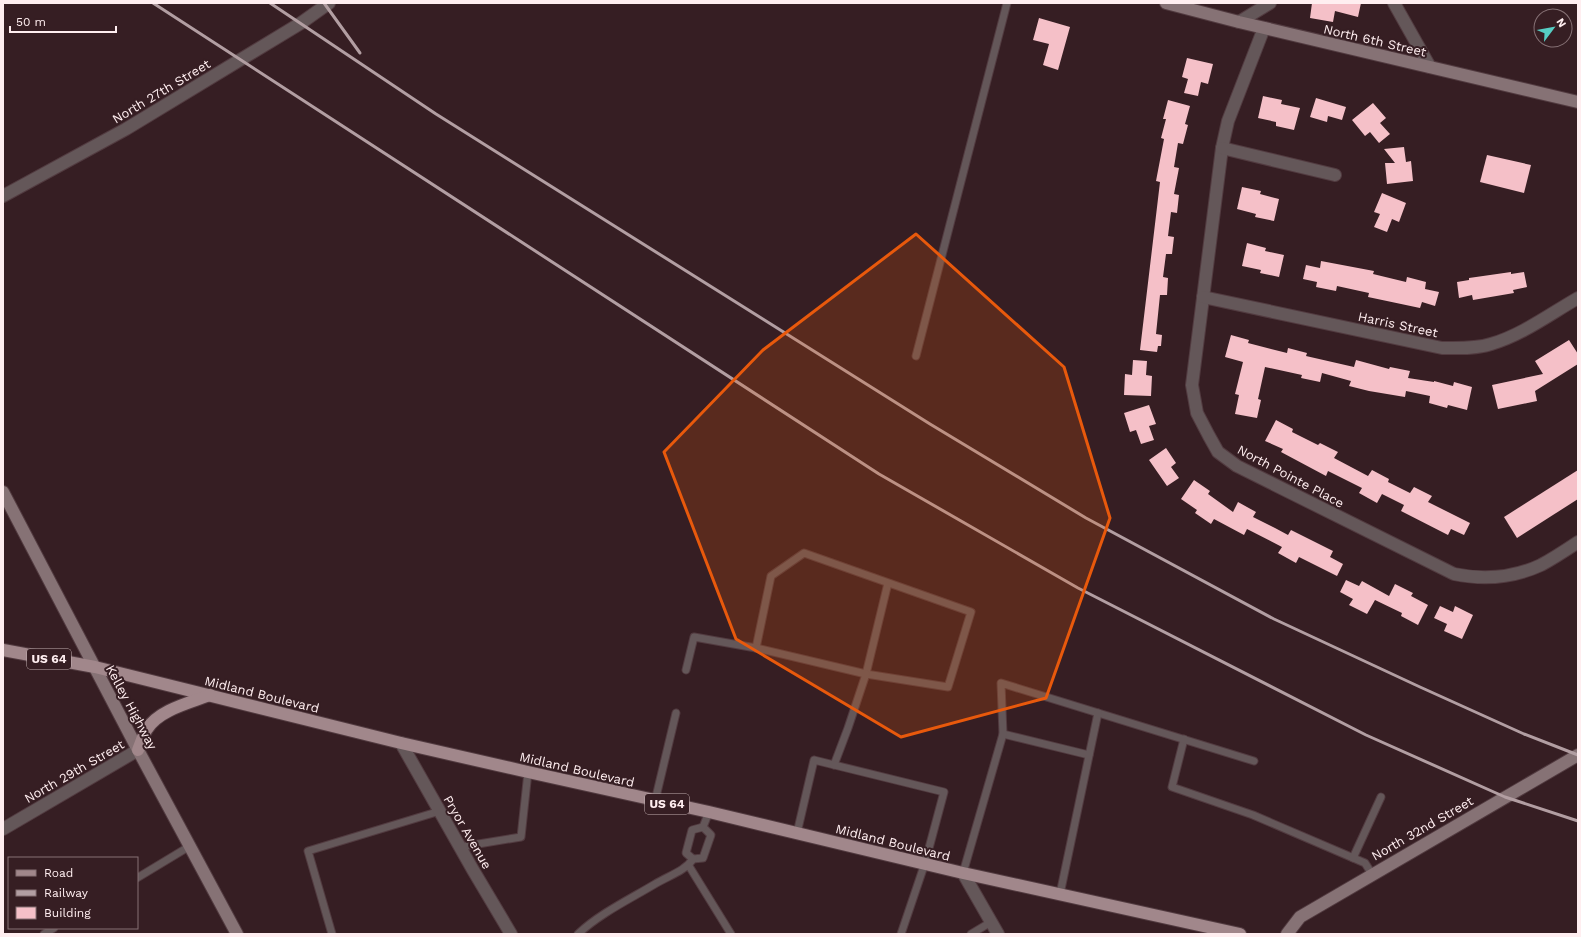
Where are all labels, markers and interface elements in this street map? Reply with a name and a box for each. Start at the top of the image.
scale bar [10,8,116,34]
north arrow [1533,8,1573,48]
text: 50 m [16,15,46,29]
text: N [1553,16,1569,30]
street label: North 6th Street [1322,21,1428,60]
street label: North 27th Street [110,56,213,127]
street label: Harris Street [1357,309,1440,340]
street label: North Pointe Place [1235,442,1347,511]
road number: US 64 [27,649,71,669]
street label: Kelley Highway [103,662,160,752]
street label: Midland Boulevard [203,673,321,716]
street label: North 29th Street [22,736,127,806]
street label: Midland Boulevard [518,749,636,790]
street label: Pryor Avenue [440,793,495,872]
street label: North 32nd Street [1369,793,1476,864]
road number: US 64 [645,794,689,814]
street label: Midland Boulevard [834,821,952,864]
legend [8,857,138,929]
text: Road [44,866,73,880]
text: Railway [44,886,89,900]
text: Building [44,906,91,920]

